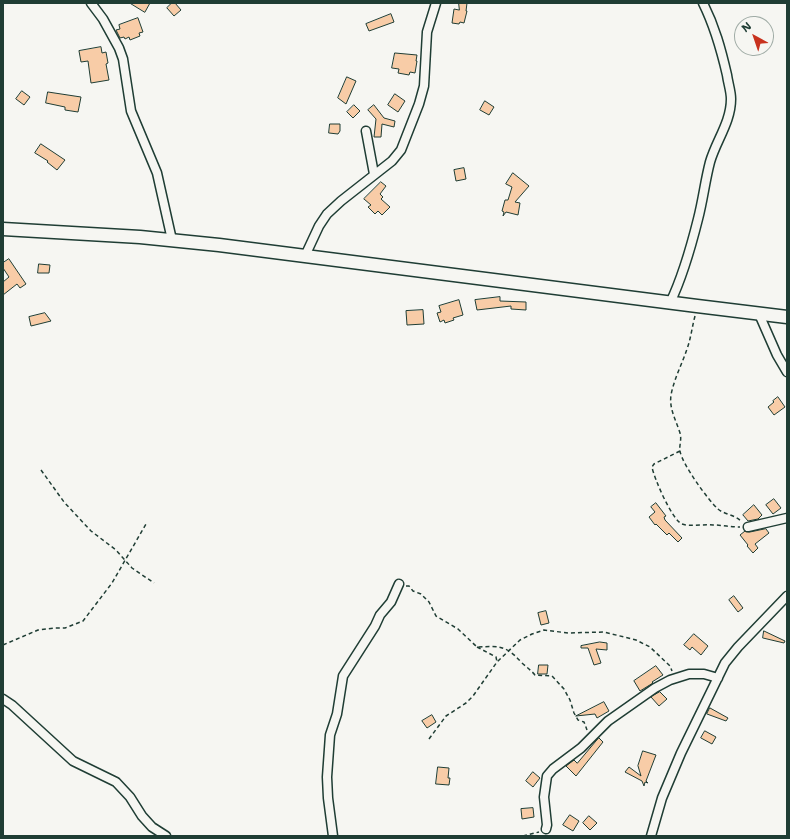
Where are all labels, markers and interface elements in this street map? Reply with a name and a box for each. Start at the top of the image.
north arrow [734,16,774,56]
text: N [738,19,755,36]

